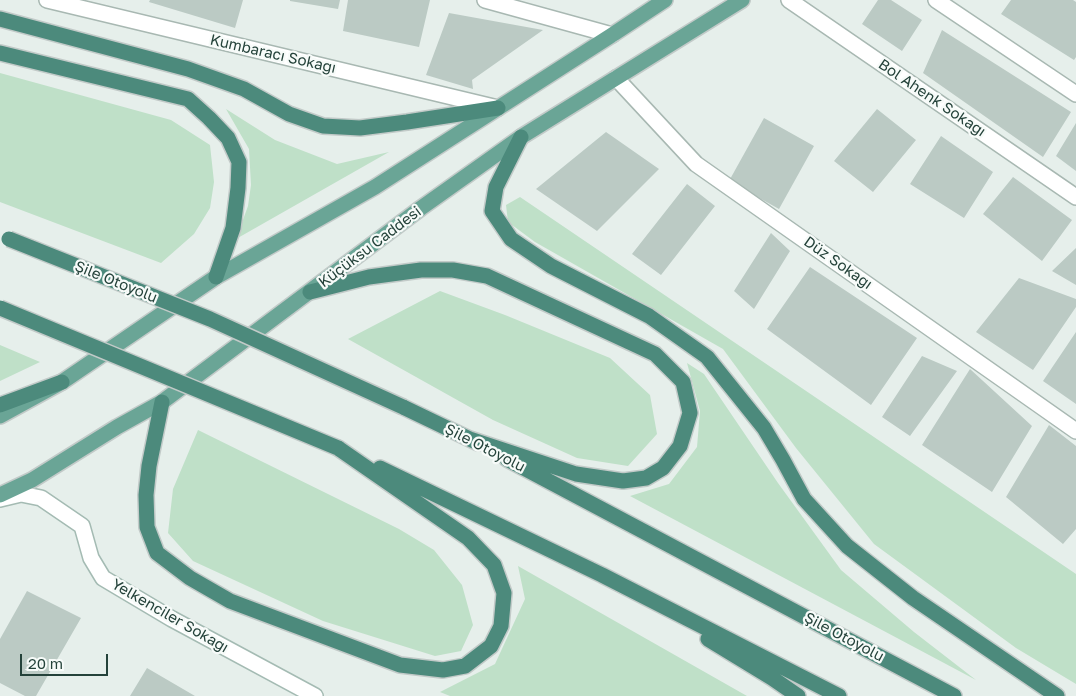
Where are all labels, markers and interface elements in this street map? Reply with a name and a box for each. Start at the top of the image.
street label: Kumbaracı Sokağı [208,31,338,77]
street label: Bol Ahenk Sokağı [875,55,989,141]
street label: Küçüksu Caddesi [315,203,425,291]
street label: Düz Sokağı [800,233,876,293]
street label: Şile Otoyolu [72,257,160,307]
street label: Şile Otoyolu [442,420,528,476]
street label: Yelkenciler Sokağı [108,575,232,657]
street label: Şile Otoyolu [801,609,887,665]
scale bar [22,644,110,676]
text: 20 m [28,654,63,672]

